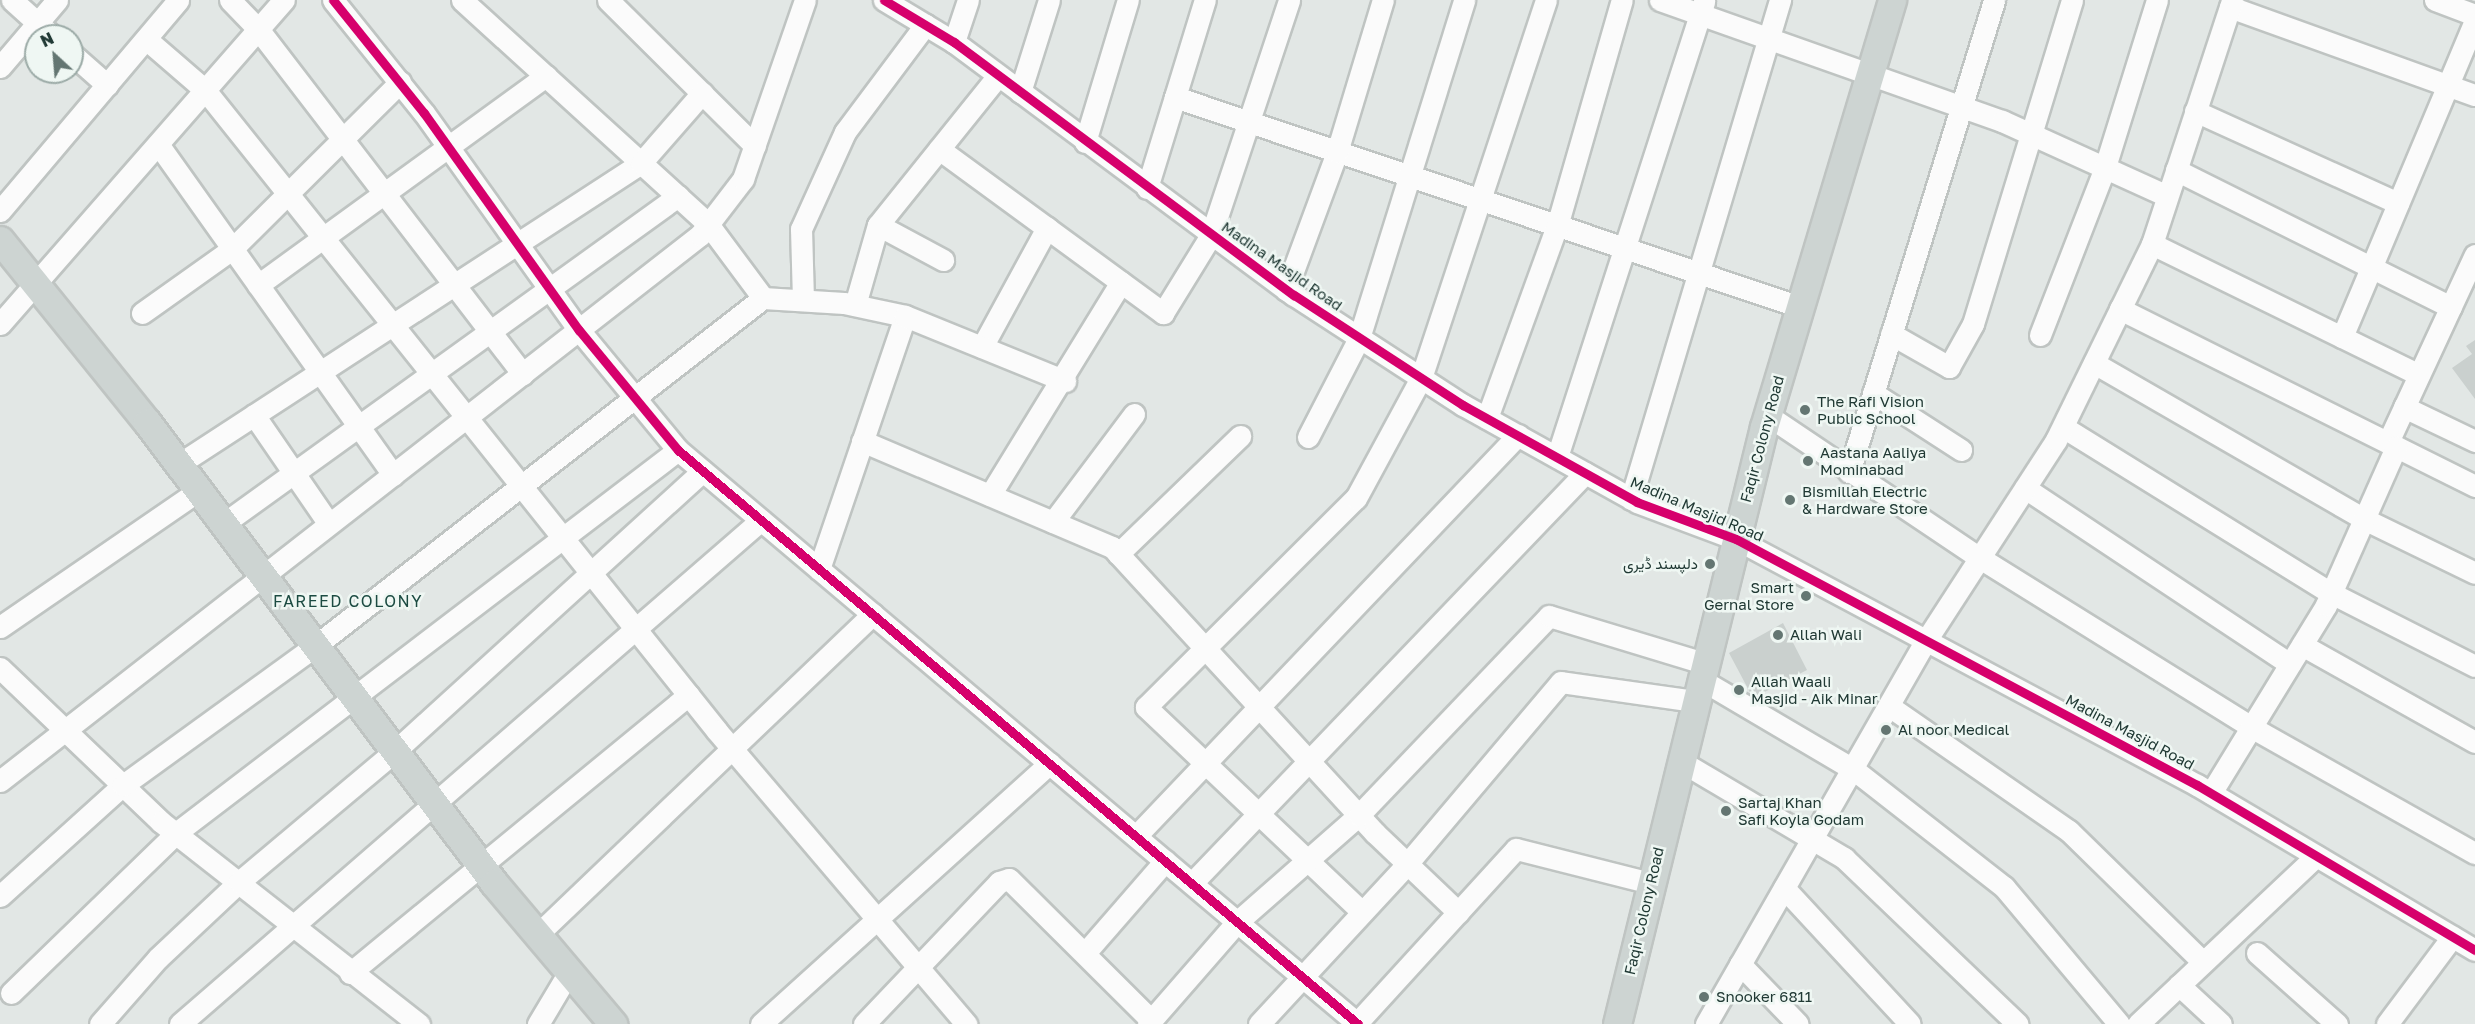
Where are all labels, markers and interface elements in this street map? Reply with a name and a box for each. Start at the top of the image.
north arrow [24,24,84,84]
text: N [37,28,57,51]
street label: Madina Masjid Road [1218,218,1346,314]
street label: Faqir Colony Road [1736,374,1788,504]
place label: The Rafi Vision Public School [1817,392,1924,427]
marker: The Rafi Vision Public School [1798,403,1812,417]
place label: Aastana Aaliya Mominabad [1820,443,1926,478]
marker: Aastana Aaliya Mominabad [1801,454,1815,468]
street label: Madina Masjid Road [1628,473,1766,545]
place label: Bismillah Electric & Hardware Store [1802,482,1928,517]
marker: Bismillah Electric & Hardware Store [1783,493,1797,507]
place label: دلپسند ڈیری [1623,555,1698,573]
marker: دلپسند ڈیری [1703,557,1717,571]
place label: Smart Gernal Store [1704,578,1794,613]
marker: Smart Gernal Store [1799,589,1813,603]
district label: FAREED COLONY [273,591,423,611]
place label: Allah Wali [1790,626,1862,644]
marker: Allah Wali [1771,628,1785,642]
place label: Allah Waali Masjid - Aik Minar [1751,672,1878,707]
marker: Allah Waali Masjid - Aik Minar [1732,683,1746,697]
street label: Madina Masjid Road [2063,690,2197,774]
place label: Al noor Medical [1898,721,2009,739]
marker: Al noor Medical [1879,723,1893,737]
place label: Sartaj Khan Safi Koyla Godam [1738,793,1864,828]
marker: Sartaj Khan Safi Koyla Godam [1719,804,1733,818]
street label: Faqir Colony Road [1621,845,1667,977]
place label: Snooker 6811 [1716,988,1812,1006]
marker: Snooker 6811 [1697,990,1711,1004]

